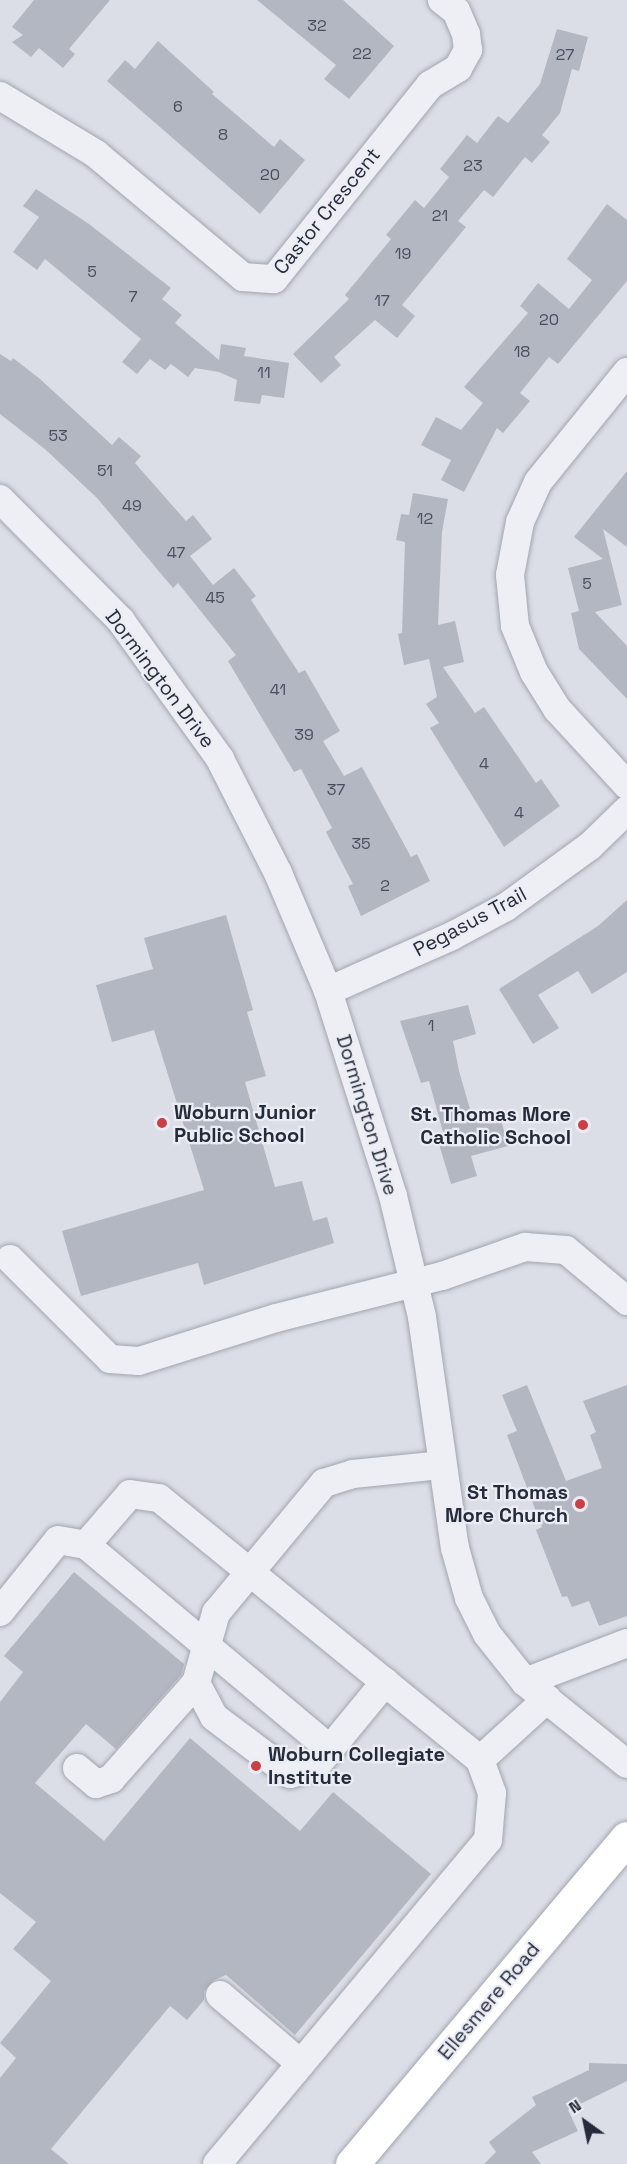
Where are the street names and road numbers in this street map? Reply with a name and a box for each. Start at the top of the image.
street label: Castor Crescent [269,143,385,279]
street label: Dormington Drive [100,605,220,753]
street label: Pegasus Trail [409,882,531,962]
street label: Dormington Drive [331,1032,403,1198]
street label: Ellesmere Road [433,1937,545,2065]

